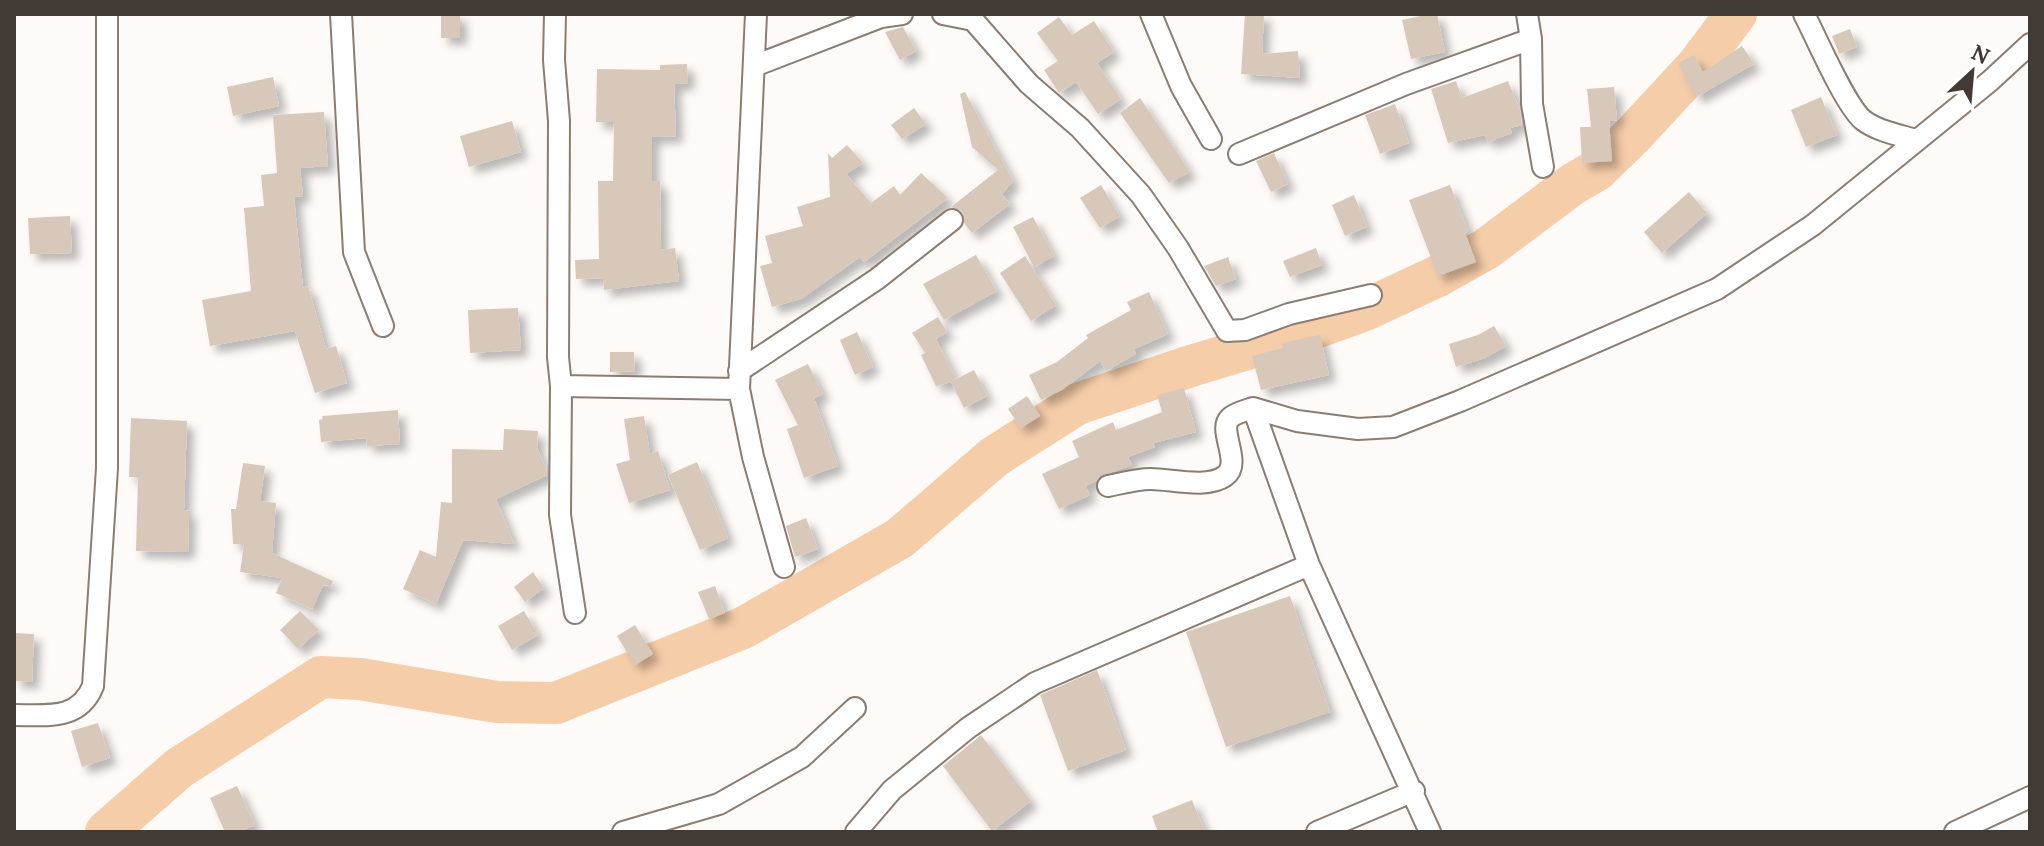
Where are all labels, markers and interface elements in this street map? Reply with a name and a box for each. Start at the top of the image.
north arrow [1932,32,2012,112]
text: N [1967,38,1995,70]

